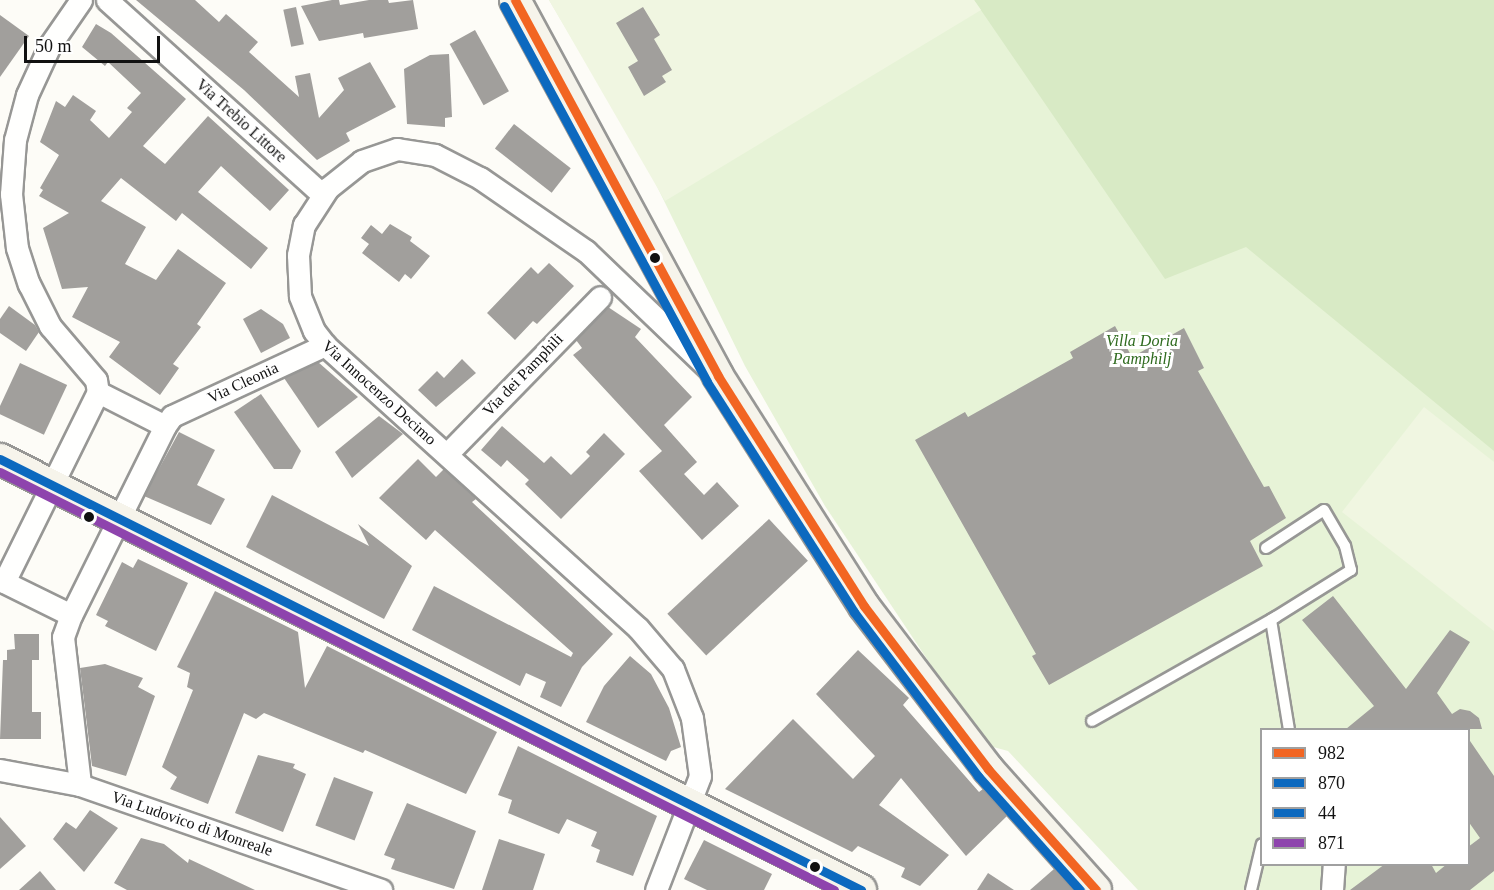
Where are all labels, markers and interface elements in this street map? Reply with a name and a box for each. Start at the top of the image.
scale bar [27,24,164,62]
text: 50 m [35,36,72,56]
street label: Via Trebio Littore [192,75,290,167]
unlabelled marker [649,252,661,264]
street label: Via dei Pamphili [479,330,567,420]
park label: Villa Doria Pamphilj [1106,331,1178,369]
street label: Via Innocenzo Decimo [318,337,440,449]
street label: Via Cleonia [205,358,281,408]
unlabelled marker [83,511,95,523]
legend [1260,728,1470,866]
text: 982 [1318,743,1345,763]
text: 870 [1318,773,1345,793]
street label: Via Ludovico di Monreale [109,787,275,861]
text: 44 [1318,803,1336,823]
text: 871 [1318,833,1345,853]
unlabelled marker [809,861,821,873]

